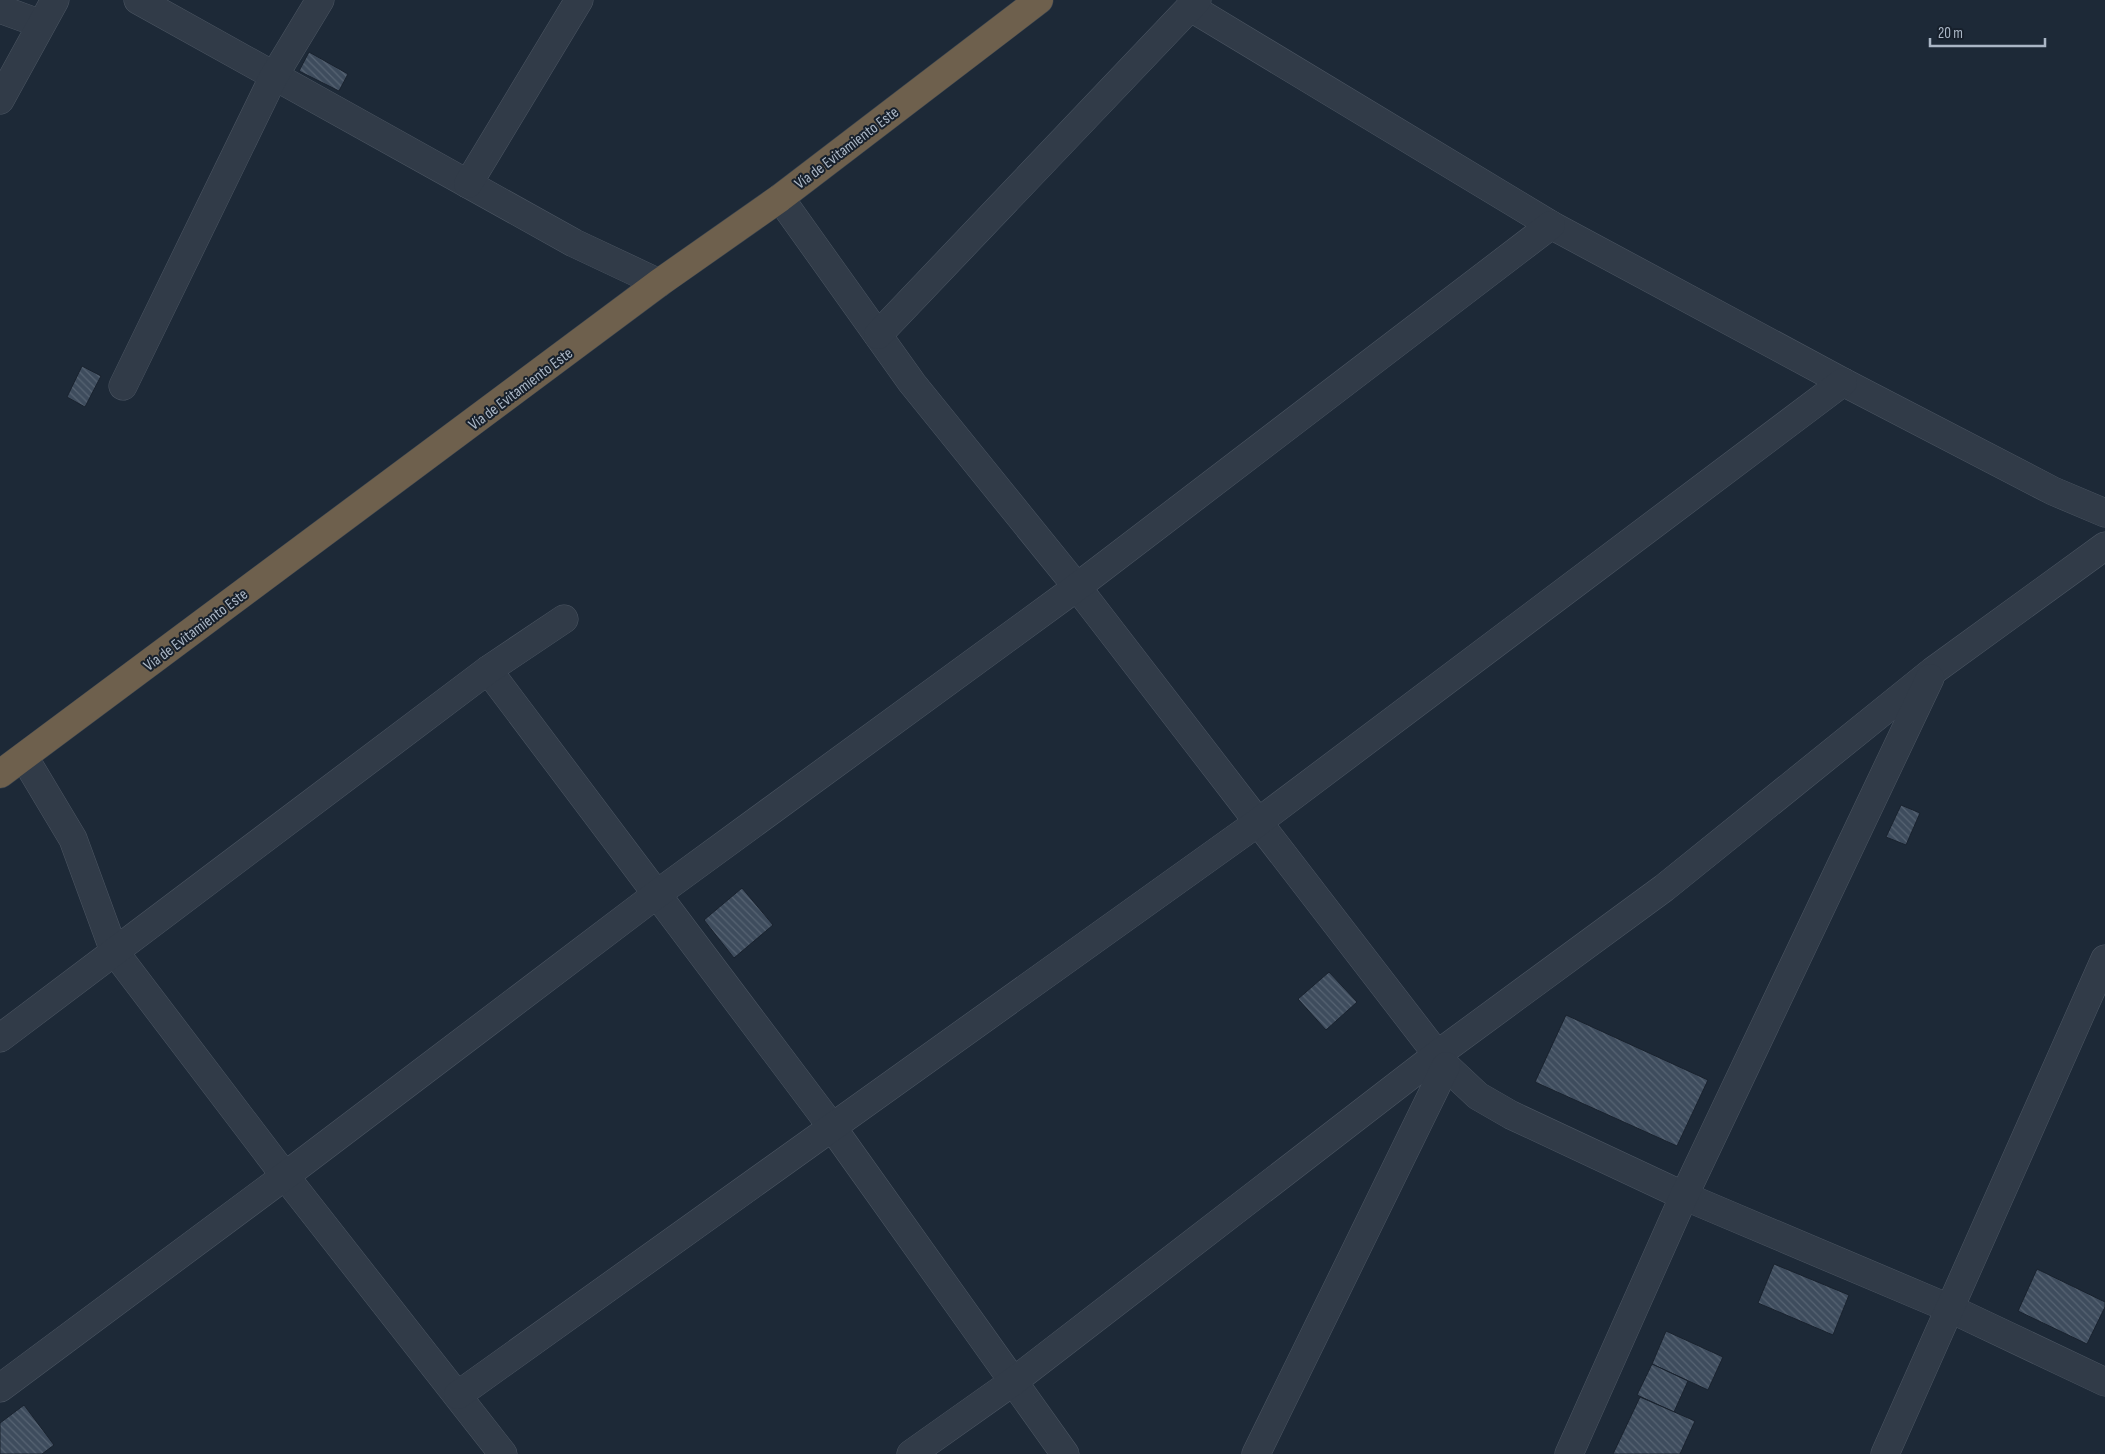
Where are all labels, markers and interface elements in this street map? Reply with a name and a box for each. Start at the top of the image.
scale bar [1930,15,2045,47]
text: 20 m [1938,24,1963,43]
street label: Vía de Evitamiento Este [791,103,903,194]
street label: Vía de Evitamiento Este [465,344,577,435]
street label: Vía de Evitamiento Este [140,585,252,676]

